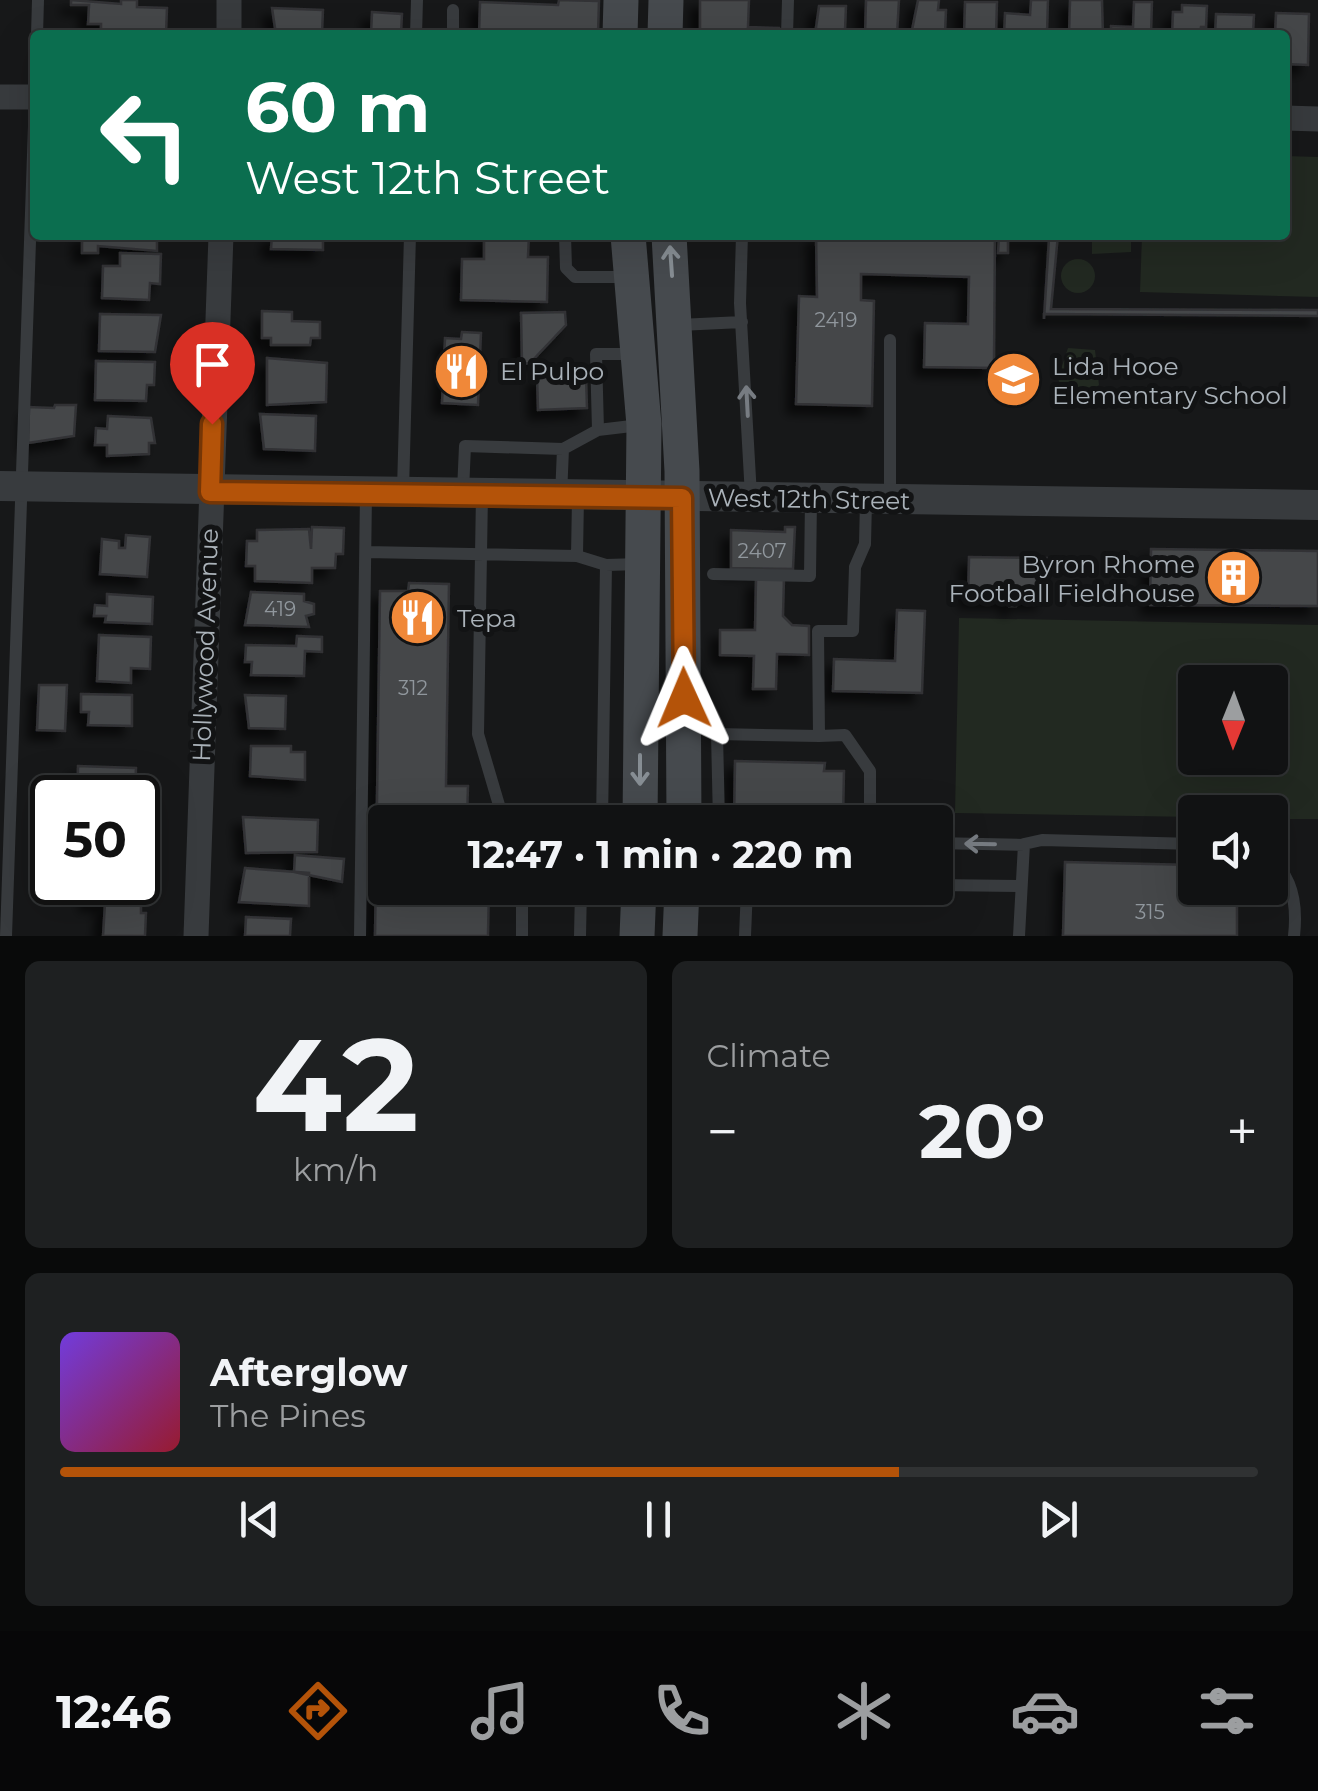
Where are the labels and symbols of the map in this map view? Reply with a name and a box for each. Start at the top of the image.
one-way arrow [661,245,680,277]
house number: 2419 [814,308,858,332]
pin [170,322,255,425]
restaurant icon: El Pulpo [431,341,491,401]
school or university icon: Lida Hooe Elementary School [983,350,1043,410]
place label: Lida Hooe Elementary School [1052,351,1288,410]
place label: El Pulpo [500,356,604,386]
one-way arrow [737,386,756,418]
street label: West 12th Street [707,482,911,516]
street label: Hollywood Avenue [186,528,224,762]
house number: 2407 [738,539,787,563]
building icon: Byron Rhome Football Fieldhouse [1204,548,1264,608]
place label: Byron Rhome Football Fieldhouse [949,549,1195,608]
restaurant icon: Tepa [388,588,448,648]
house number: 419 [264,597,296,621]
place label: Tepa [457,603,517,633]
position arrow [632,646,736,750]
north arrow [1178,665,1288,775]
house number: 312 [398,676,428,700]
one-way arrow [630,752,650,785]
speed limit sign: 50 [30,775,160,905]
one-way arrow [964,835,996,854]
house number: 315 [1135,900,1165,924]

